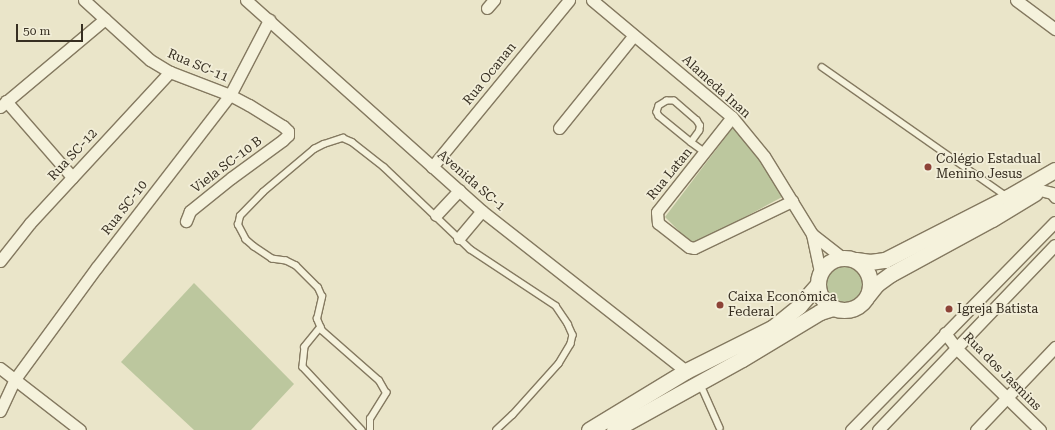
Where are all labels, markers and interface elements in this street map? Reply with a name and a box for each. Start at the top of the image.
scale bar [18,16,85,42]
text: 50 m [23,24,50,38]
street label: Rua Ocanan [460,40,520,108]
street label: Rua SC-11 [165,46,231,86]
street label: Alameda Inan [679,52,753,122]
street label: Rua SC-12 [45,126,101,184]
street label: Viela SC-10 B [189,133,265,197]
street label: Rua Latan [644,145,696,203]
street label: Avenida SC-1 [434,147,508,215]
place label: Colégio Estadual Menino Jesus [936,152,1041,183]
marker: Colégio Estadual Menino Jesus [923,162,933,172]
street label: Rua SC-10 [99,178,151,238]
place label: Caixa Econômica Federal [728,290,837,321]
marker: Caixa Econômica Federal [715,300,725,310]
place label: Igreja Batista [957,301,1038,317]
marker: Igreja Batista [944,304,954,314]
street label: Rua dos Jasmins [960,330,1044,414]

